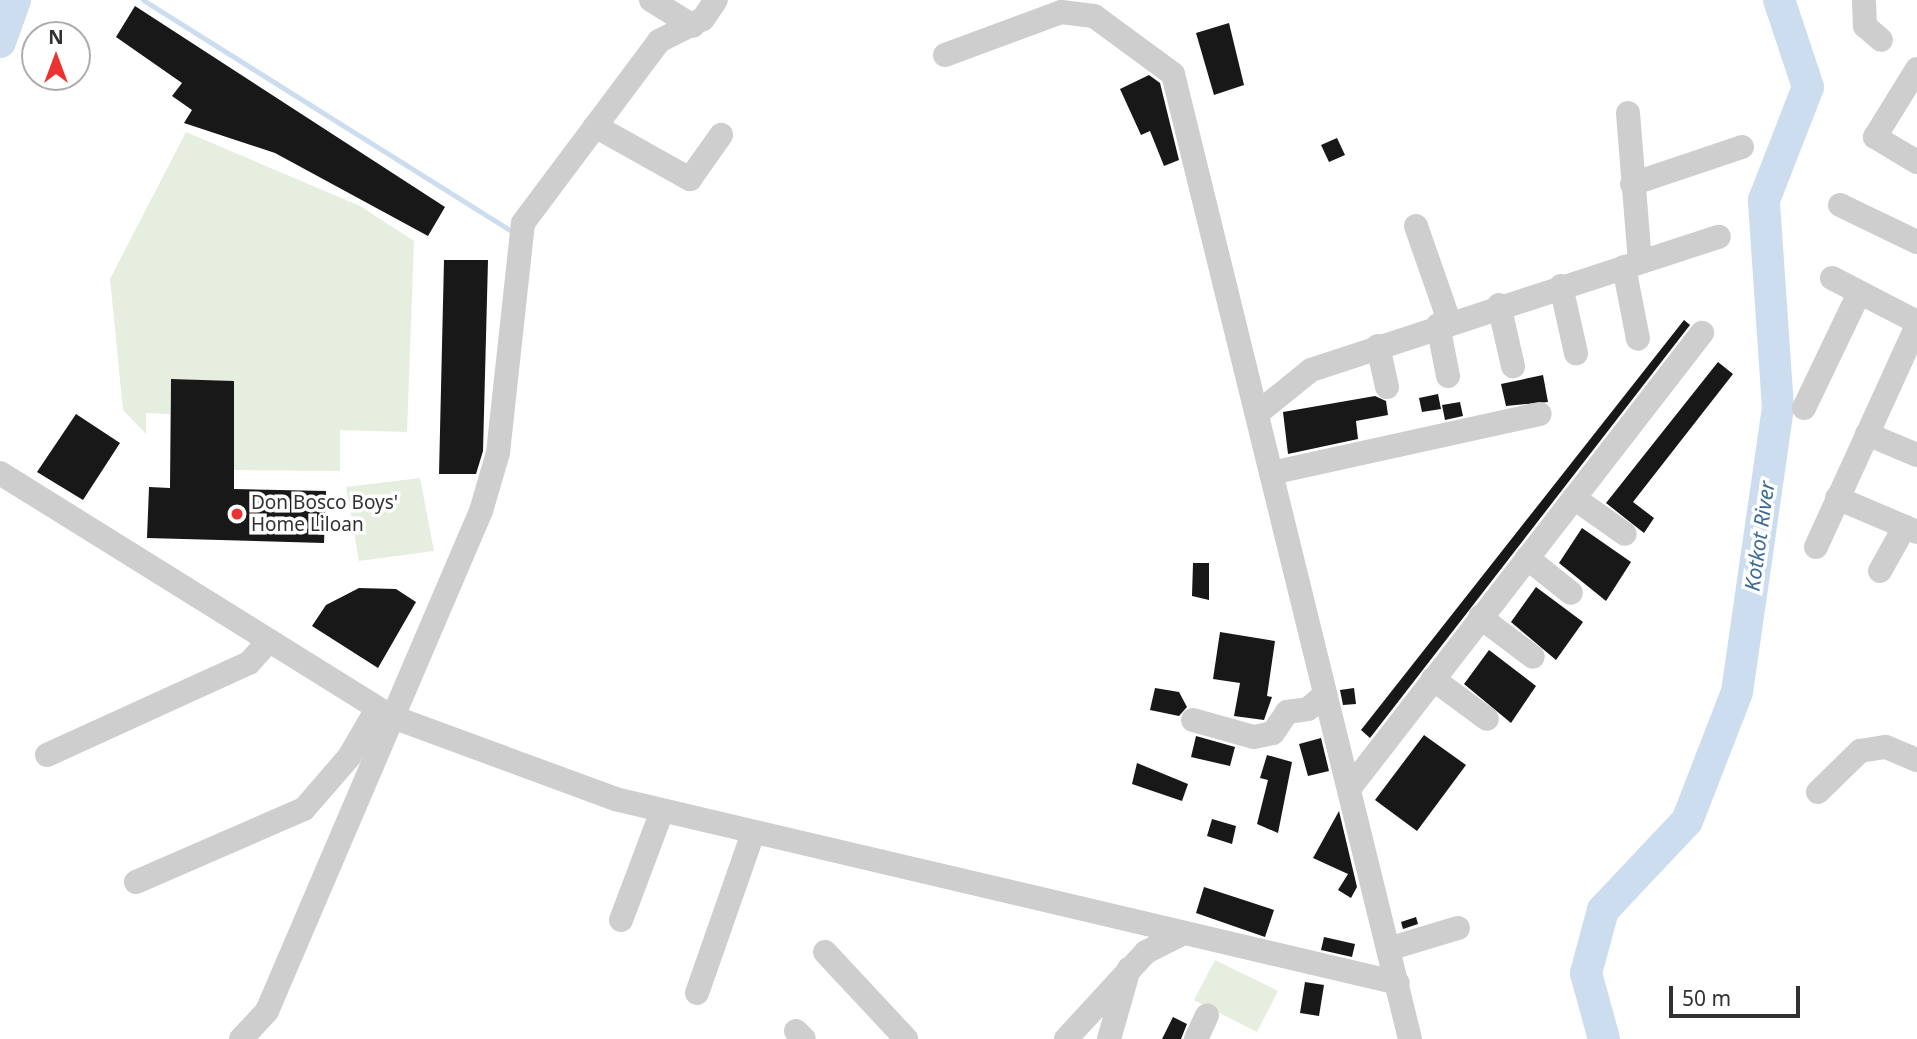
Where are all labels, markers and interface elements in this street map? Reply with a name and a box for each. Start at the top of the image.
north arrow [21,21,91,91]
text: N [48,24,64,50]
water label: Kotkot River [1739,479,1779,593]
place label: Don Bosco Boys' Home Liloan [251,492,398,536]
marker: Don Bosco Boys' Home Liloan [229,506,245,522]
scale bar [1672,972,1803,1016]
text: 50 m [1682,984,1731,1012]

